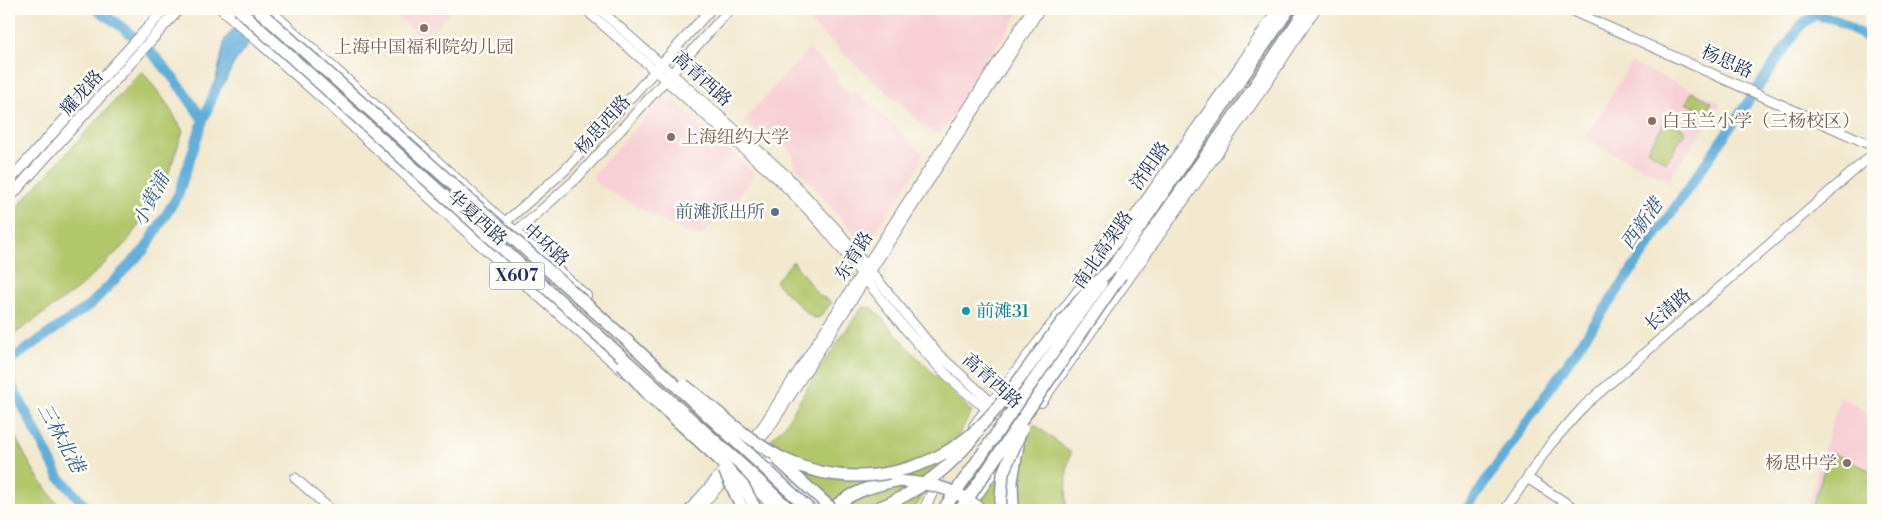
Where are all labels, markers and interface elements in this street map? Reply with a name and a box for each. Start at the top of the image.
marker: 上海中国福利院幼儿园 [418,22,430,34]
place label: 上海中国福利院幼儿园 [334,36,514,59]
street label: 杨思路 [1698,41,1756,83]
street label: 高青西路 [668,46,736,112]
street label: 耀龙路 [55,65,109,121]
street label: 杨思西路 [570,91,636,159]
place label: 白玉兰小学（三杨校区） [1662,110,1860,133]
marker: 白玉兰小学（三杨校区） [1646,115,1658,127]
place label: 上海纽约大学 [681,126,789,149]
marker: 上海纽约大学 [665,131,677,143]
street label: 济阳路 [1125,137,1175,195]
water label: 小黄浦 [127,166,176,231]
street label: 华夏西路 [443,185,511,251]
water label: 西新港 [1616,191,1670,254]
place label: 前滩派出所 [675,201,765,224]
marker: 前滩派出所 [769,206,781,218]
street label: 南北高架路 [1068,207,1138,293]
street label: 中环路 [518,218,574,272]
street label: 东育路 [830,227,878,285]
road number: X607 [490,262,544,290]
street label: 长清路 [1640,284,1696,336]
place label: 前滩31 [976,300,1030,323]
marker: 前滩31 [960,305,972,317]
street label: 高青西路 [958,348,1026,414]
water label: 三林北港 [32,399,91,480]
place label: 杨思中学 [1765,452,1837,475]
marker: 杨思中学 [1841,457,1853,469]

